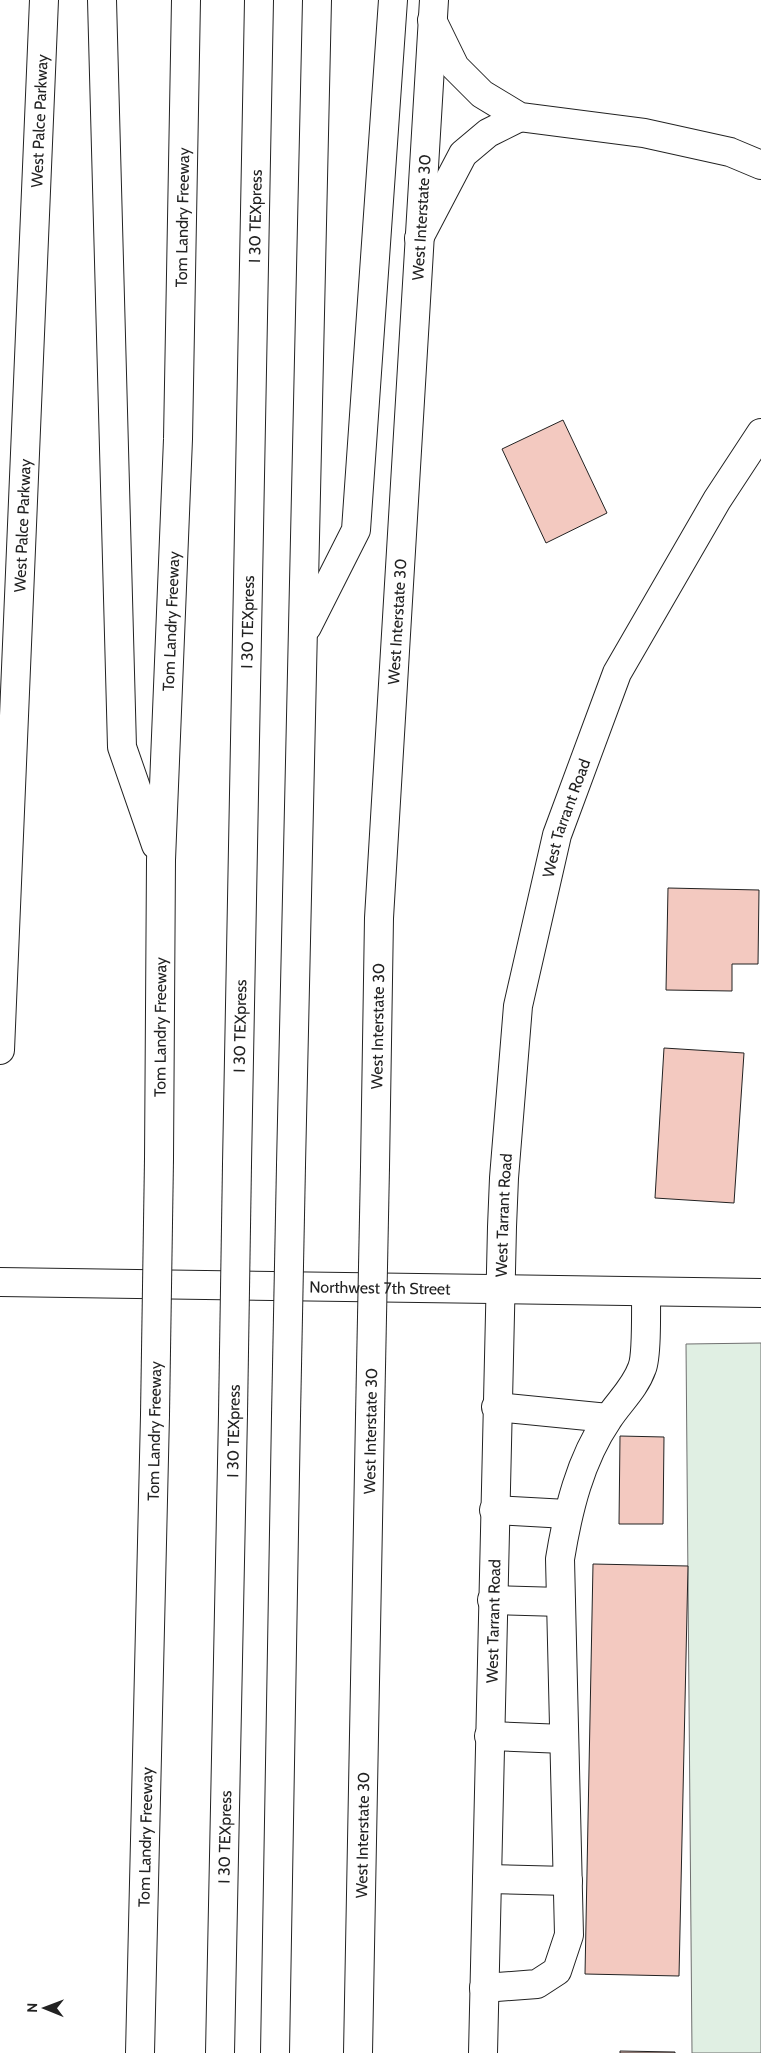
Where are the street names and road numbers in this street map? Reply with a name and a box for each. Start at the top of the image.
street label: West Palce Parkway [27,54,52,188]
street label: Tom Landry Freeway [172,147,193,288]
street label: West Interstate 30 [408,154,435,281]
street label: I 30 TEXpress [245,169,266,263]
street label: West Palce Parkway [10,458,35,593]
street label: Tom Landry Freeway [159,551,183,692]
street label: West Interstate 30 [384,558,411,685]
street label: I 30 TEXpress [237,575,258,669]
street label: West Tarrant Road [539,756,594,879]
street label: Tom Landry Freeway [150,957,170,1097]
street label: West Interstate 30 [367,963,388,1089]
street label: I 30 TEXpress [230,979,250,1073]
street label: West Tarrant Road [492,1153,516,1277]
street label: Northwest 7th Street [309,1277,451,1299]
street label: Tom Landry Freeway [144,1361,165,1501]
street label: West Interstate 30 [360,1368,381,1494]
street label: I 30 TEXpress [223,1384,244,1478]
street label: West Tarrant Road [483,1559,504,1683]
street label: Tom Landry Freeway [134,1767,157,1907]
street label: West Interstate 30 [352,1772,373,1898]
street label: I 30 TEXpress [214,1790,235,1884]

